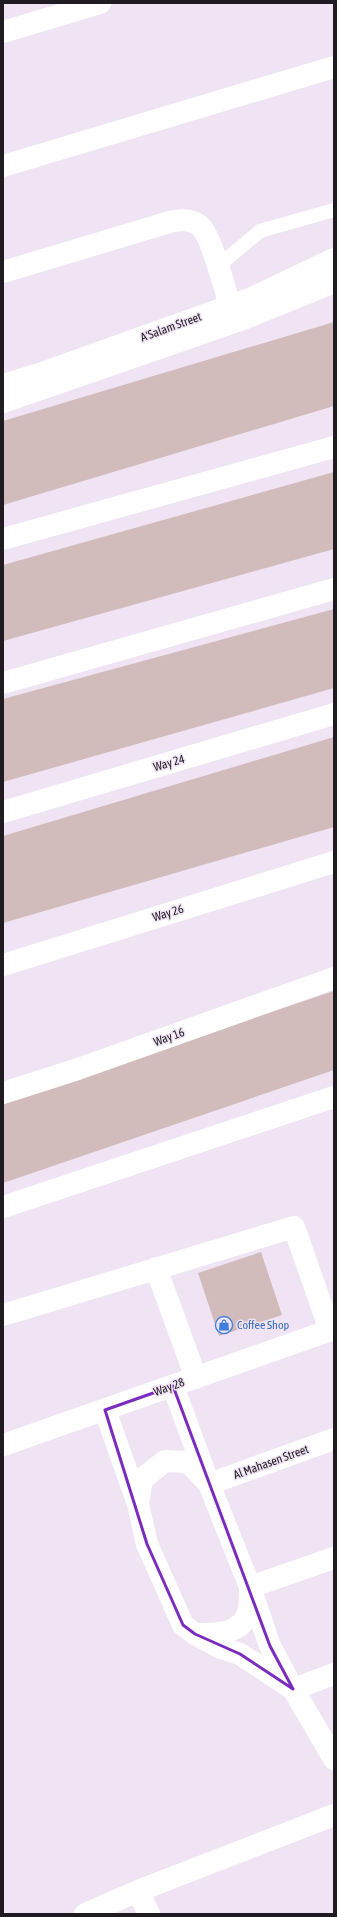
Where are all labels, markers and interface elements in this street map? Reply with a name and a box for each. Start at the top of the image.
street label: A'Salam Street [139,309,204,344]
street label: Way 24 [152,752,187,774]
street label: Way 26 [151,902,186,924]
street label: Way 16 [152,1025,187,1049]
shop icon: Coffee Shop [214,1315,234,1335]
place label: Coffee Shop [237,1318,290,1332]
street label: Way 28 [152,1375,187,1399]
street label: Al Mahasen Street [231,1442,311,1482]

